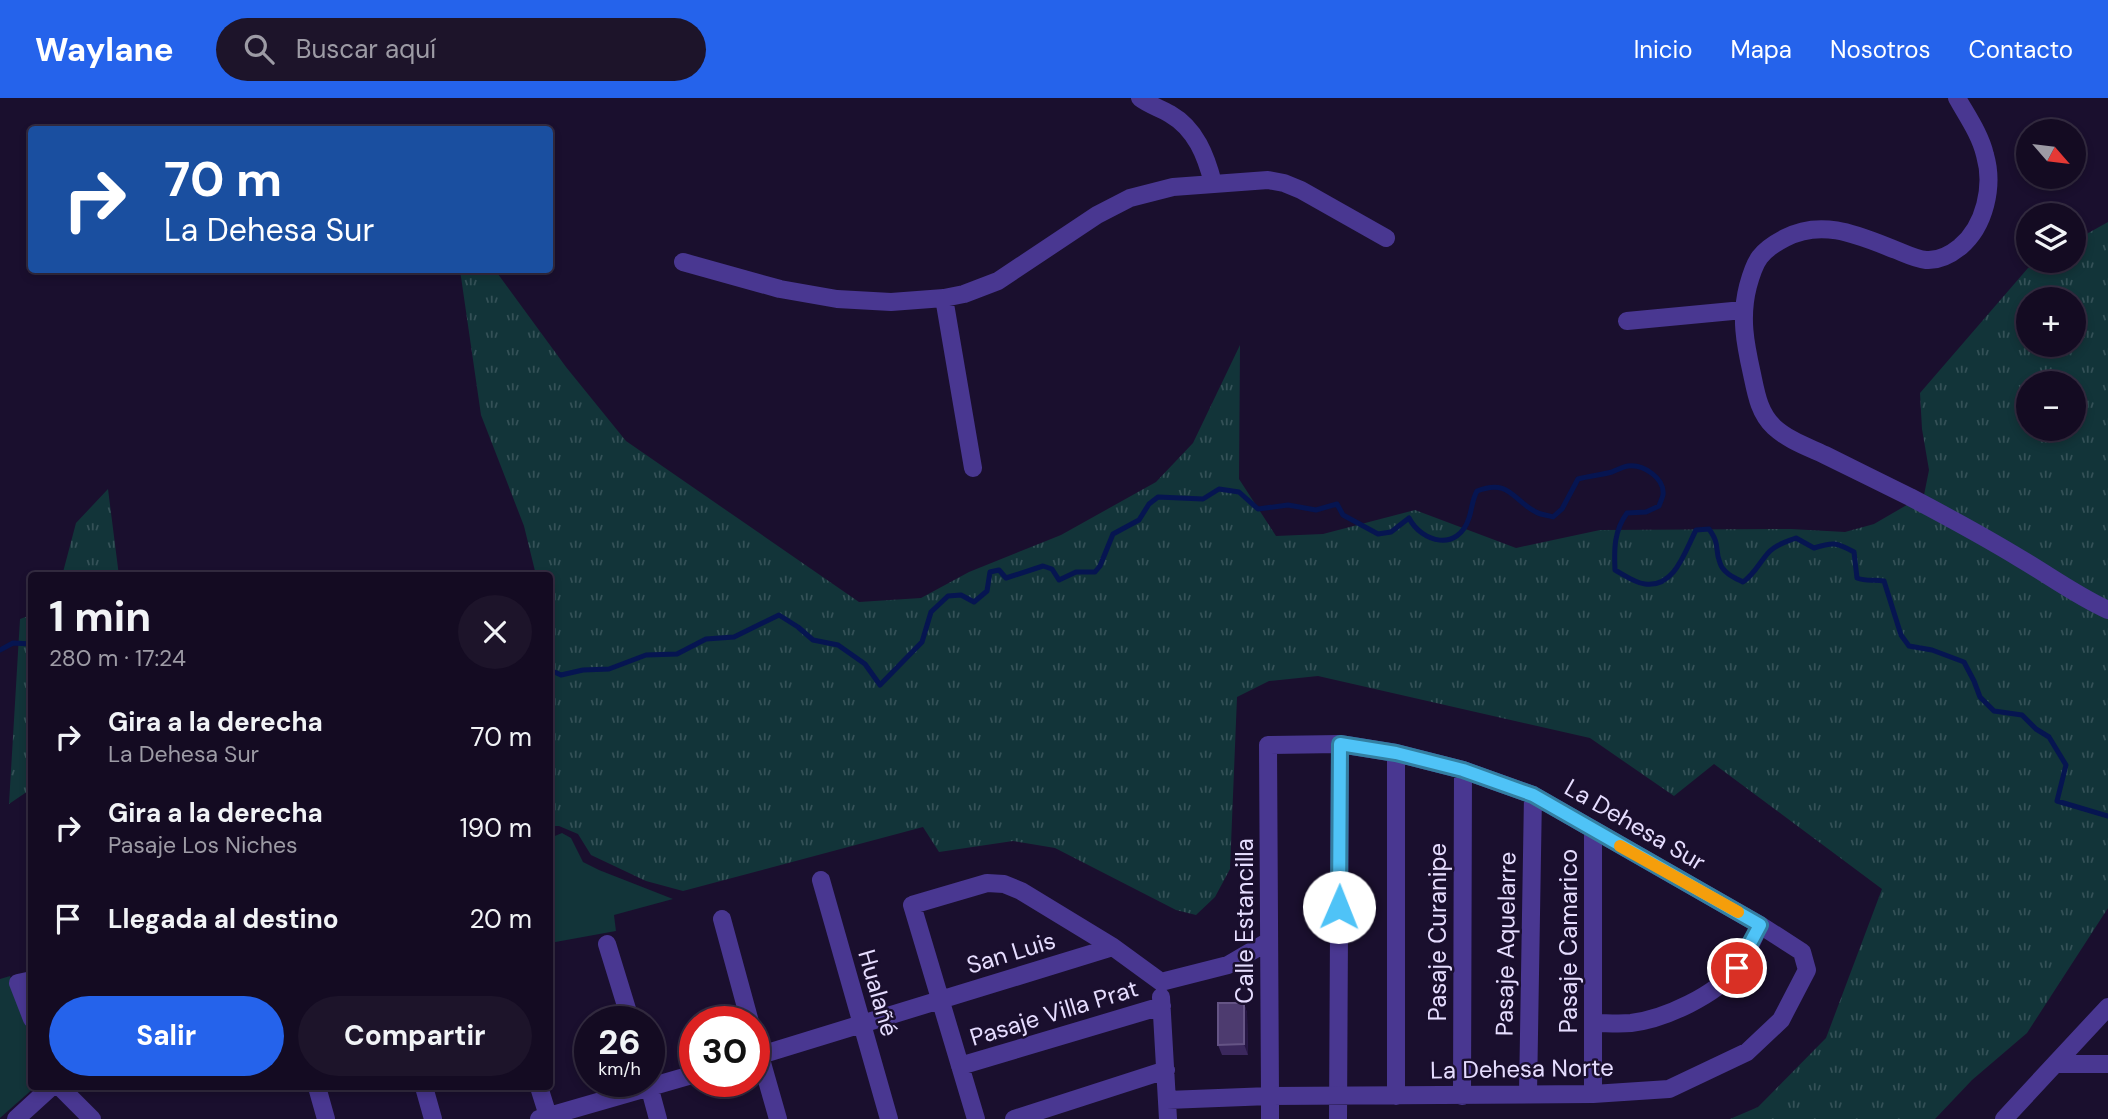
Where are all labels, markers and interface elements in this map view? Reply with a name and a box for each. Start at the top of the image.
search box [216,18,706,81]
text: Waylane [35,28,174,71]
icon: search [240,30,278,68]
text: Buscar aquí [296,32,436,66]
text: Inicio [1634,34,1693,65]
text: Mapa [1731,34,1792,65]
text: Nosotros [1830,34,1931,65]
text: Contacto [1969,34,2073,65]
north arrow [2016,119,2086,189]
map controls [2016,119,2086,441]
text: 70 m [164,147,282,211]
icon: right [49,154,140,245]
button: layers [2016,203,2086,273]
text: La Dehesa Sur [164,209,374,251]
button: + [2016,287,2086,357]
button: − [2016,371,2086,441]
text: 1 min [49,589,151,644]
button: close [458,595,532,669]
text: 280 m · 17:24 [49,643,186,673]
text: Gira a la derecha [108,705,323,739]
icon: right [49,718,87,756]
text: 70 m [471,720,532,754]
text: La Dehesa Sur [108,739,259,769]
street label: La Dehesa Sur [1559,772,1711,877]
text: Gira a la derecha [108,796,323,830]
icon: right [49,809,87,847]
text: 190 m [460,811,532,845]
text: Pasaje Los Niches [108,830,298,860]
street label: Calle Estancilla [1229,838,1260,1004]
street label: Pasaje Curanipe [1422,843,1453,1021]
street label: Pasaje Camarico [1553,849,1584,1033]
street label: Pasaje Aquelarre [1488,852,1523,1036]
position arrow [1302,870,1376,944]
icon: arrive [49,900,87,938]
text: Llegada al destino [108,902,339,936]
text: 20 m [469,902,532,936]
street label: San Luis [963,924,1059,981]
pin [1707,938,1767,998]
street label: Hualañé [851,946,906,1040]
icon: arrive [1718,949,1756,987]
street label: Pasaje Villa Prat [966,972,1142,1053]
button: Salir [49,996,284,1076]
button: Compartir [298,996,532,1076]
speed limit sign: 30 [679,1006,770,1097]
text: 26 [598,1019,641,1065]
street label: La Dehesa Norte [1430,1051,1614,1086]
text: km/h [598,1057,641,1081]

